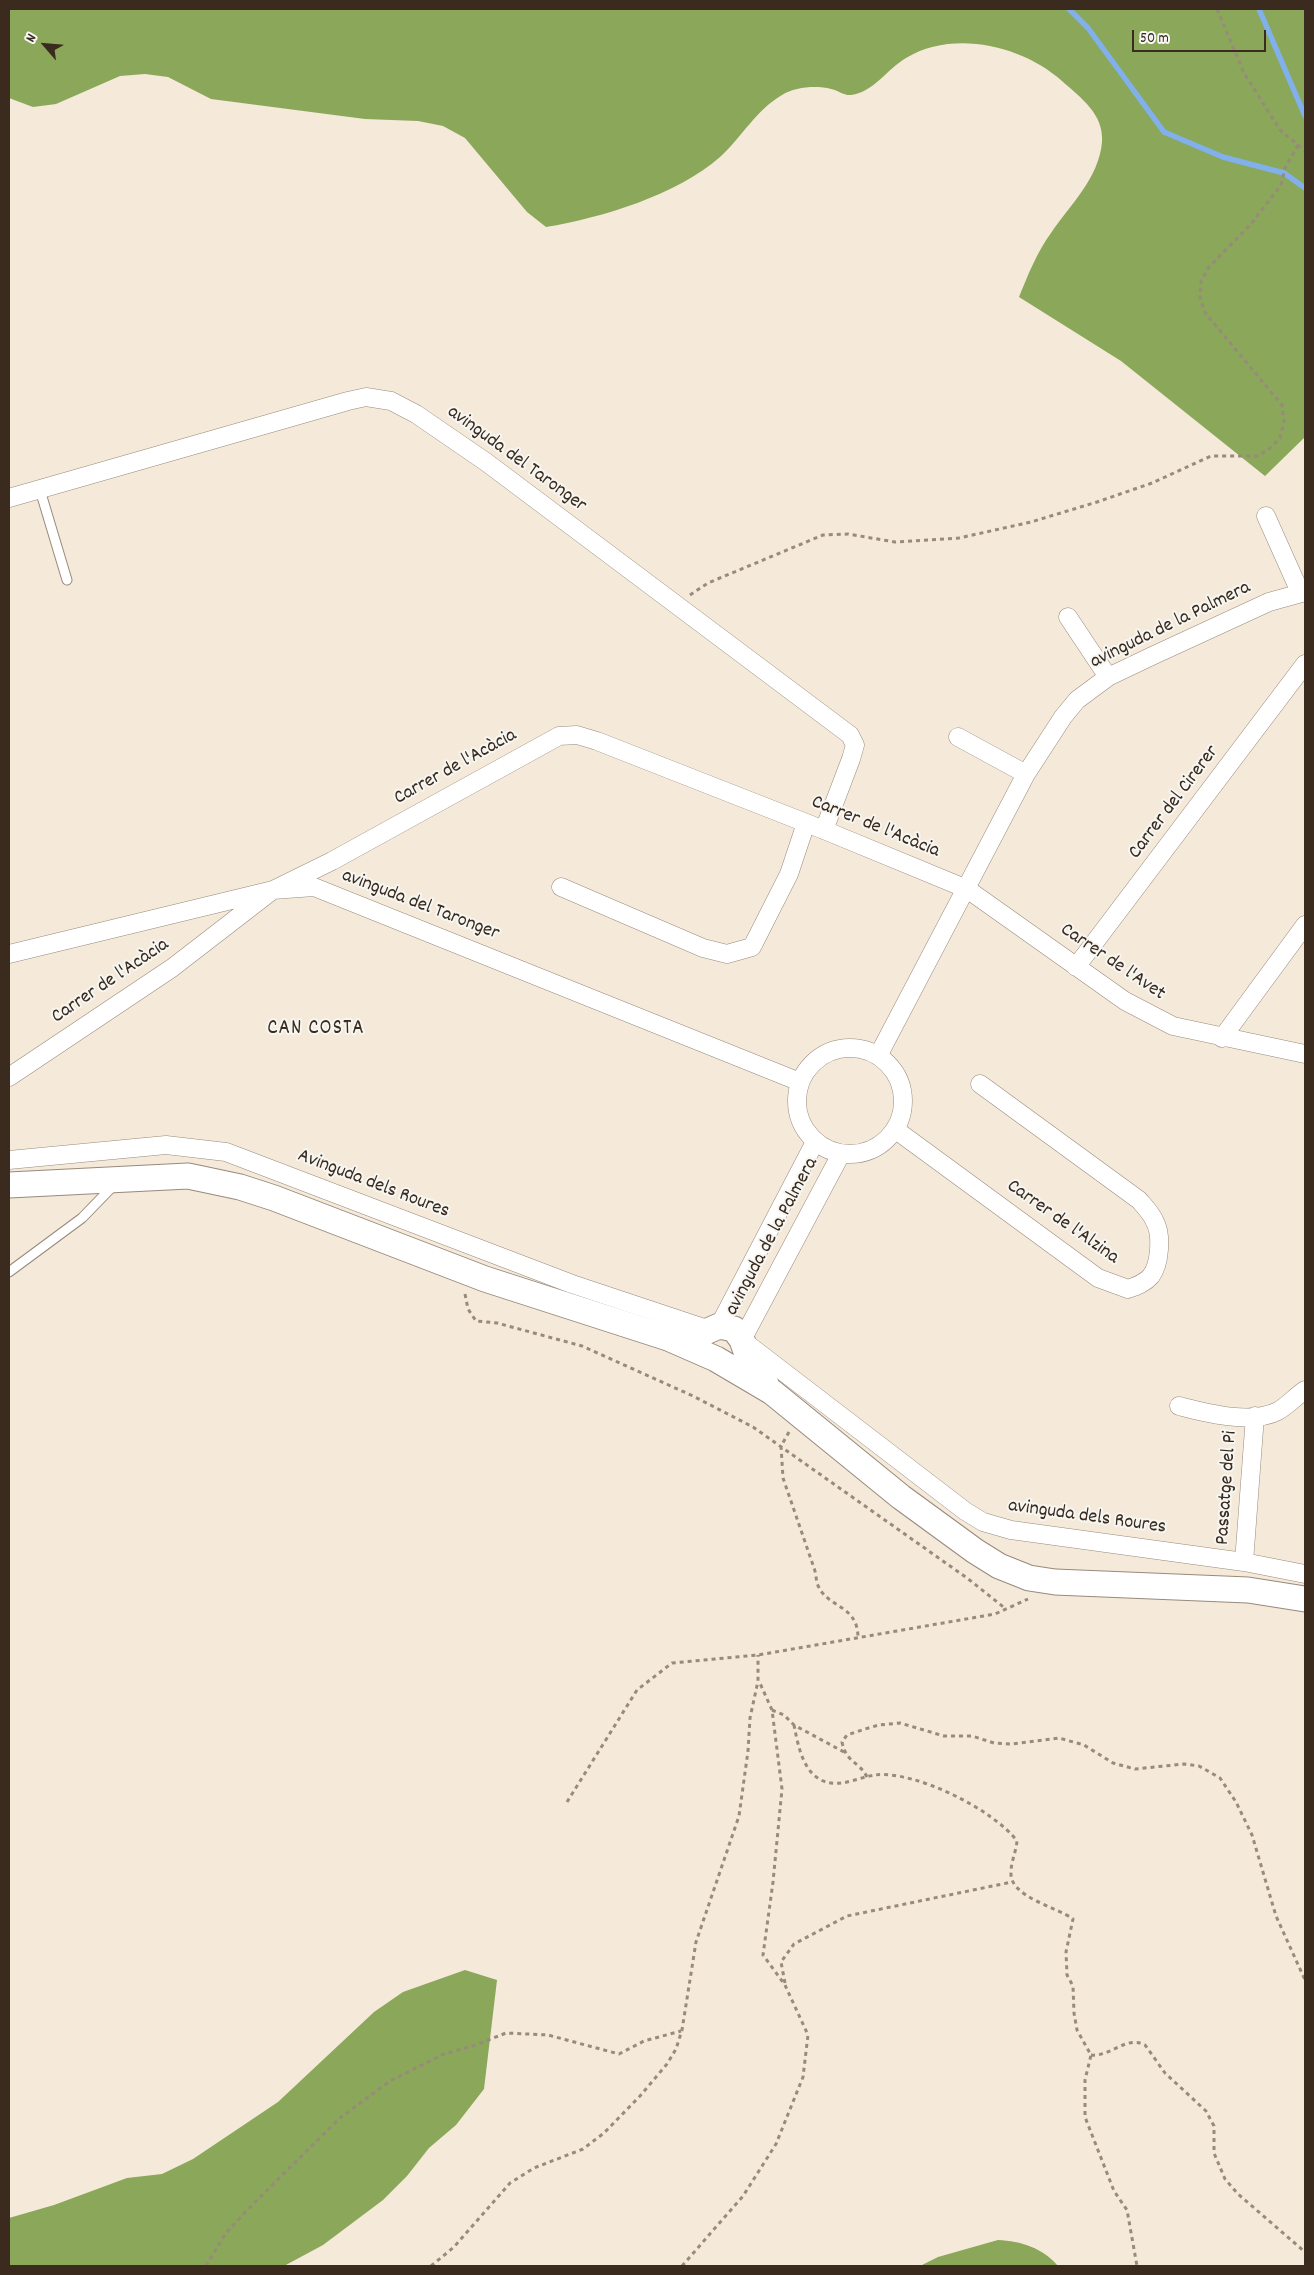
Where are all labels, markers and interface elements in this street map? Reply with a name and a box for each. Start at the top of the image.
north arrow [20,20,70,70]
scale bar [1134,20,1268,52]
text: 50 m [1140,28,1169,50]
text: N [21,31,42,46]
street label: avinguda del Taronger [441,401,591,519]
street label: avinguda de la Palmera [1087,577,1255,675]
street label: Carrer de l'Acàcia [391,724,521,812]
street label: Carrer del Cirerer [1125,742,1225,864]
street label: Carrer de l'Acàcia [807,791,943,865]
street label: avinguda del Taronger [338,865,502,947]
street label: Carrer de l'Avet [1055,919,1169,1007]
street label: Carrer de l'Acàcia [48,934,174,1030]
district label: CAN COSTA [266,1017,366,1043]
street label: Avinguda dels Roures [294,1145,452,1225]
street label: avinguda de la Palmera [721,1154,825,1320]
street label: Carrer de l'Alzina [1001,1175,1123,1271]
street label: Passatge del Pi [1212,1430,1244,1546]
street label: avinguda dels Roures [1007,1495,1167,1541]

